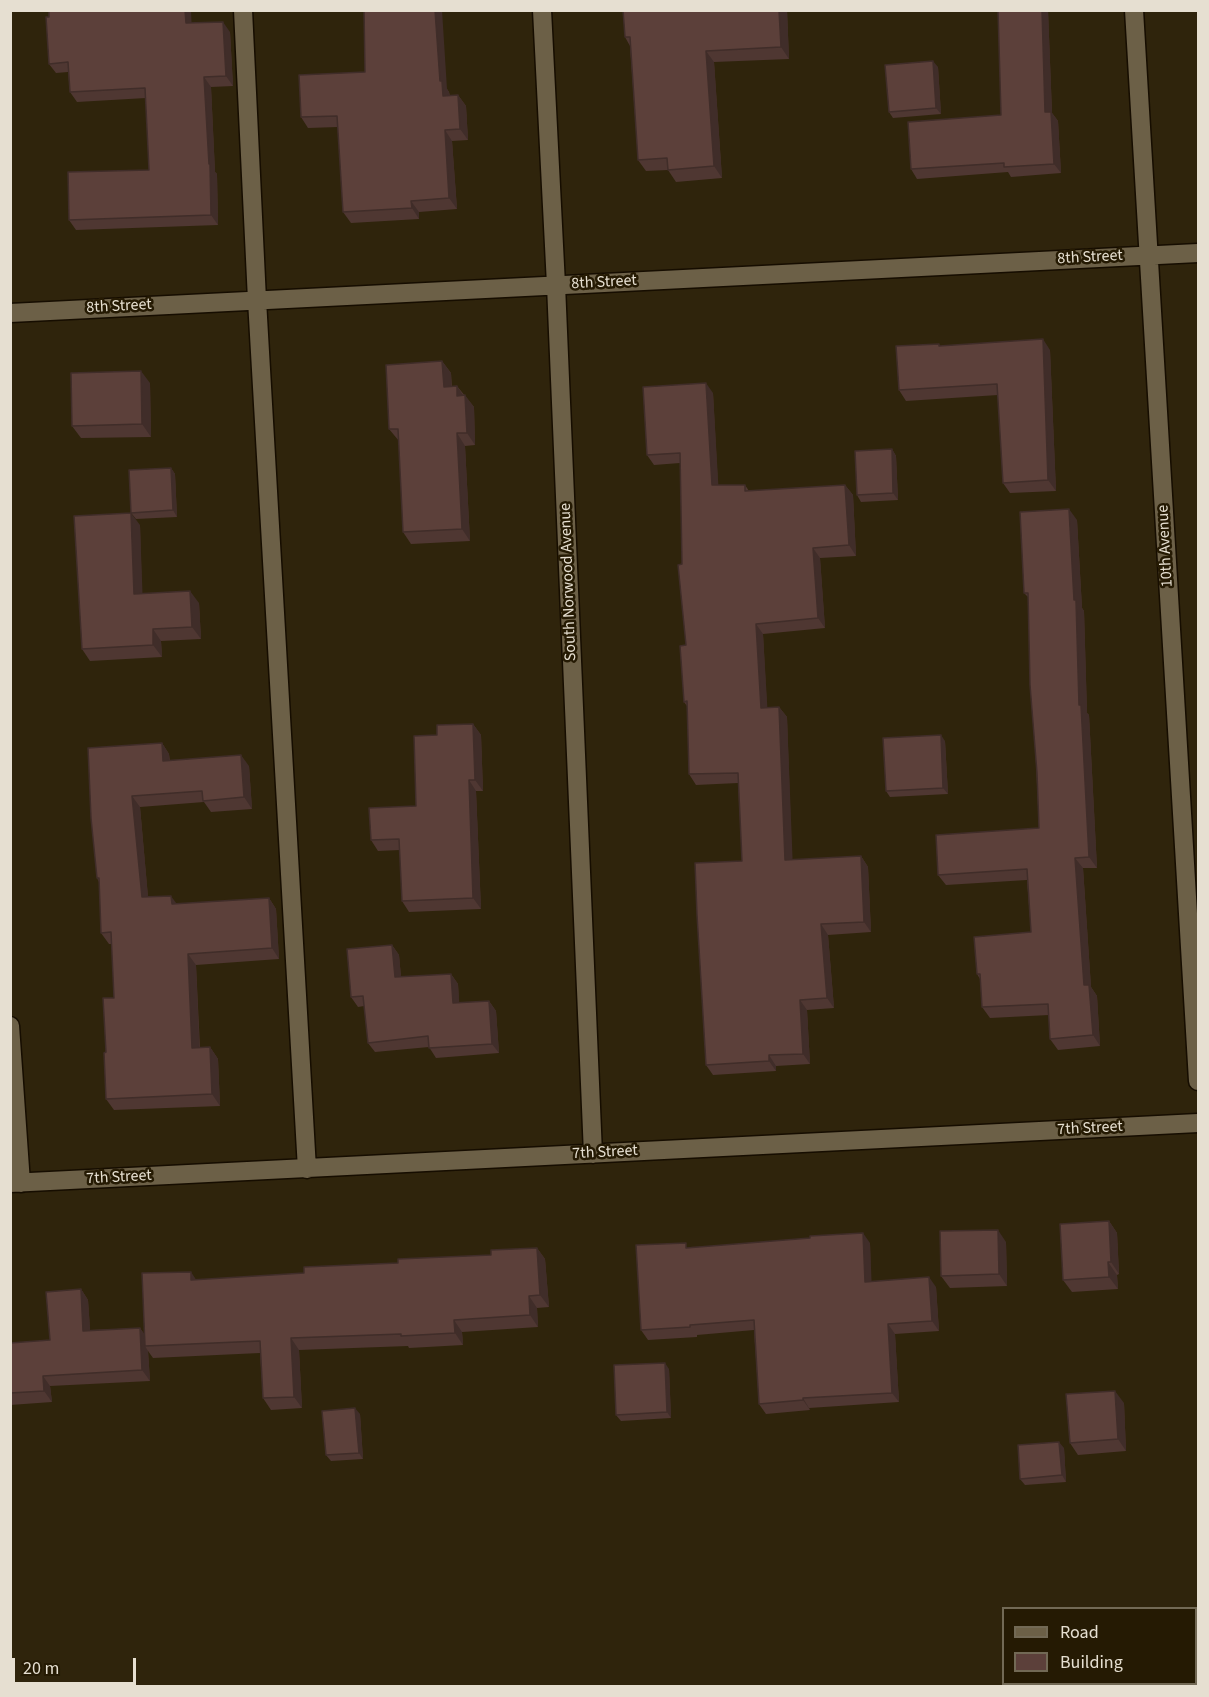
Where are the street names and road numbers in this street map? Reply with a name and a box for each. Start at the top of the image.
street label: 8th Street [1057,247,1123,269]
street label: 8th Street [571,272,637,294]
street label: 8th Street [86,296,152,318]
street label: South Norwood Avenue [557,503,581,661]
street label: 10th Avenue [1154,504,1178,588]
street label: 7th Street [1057,1118,1123,1140]
street label: 7th Street [572,1142,638,1164]
street label: 7th Street [86,1167,152,1189]

